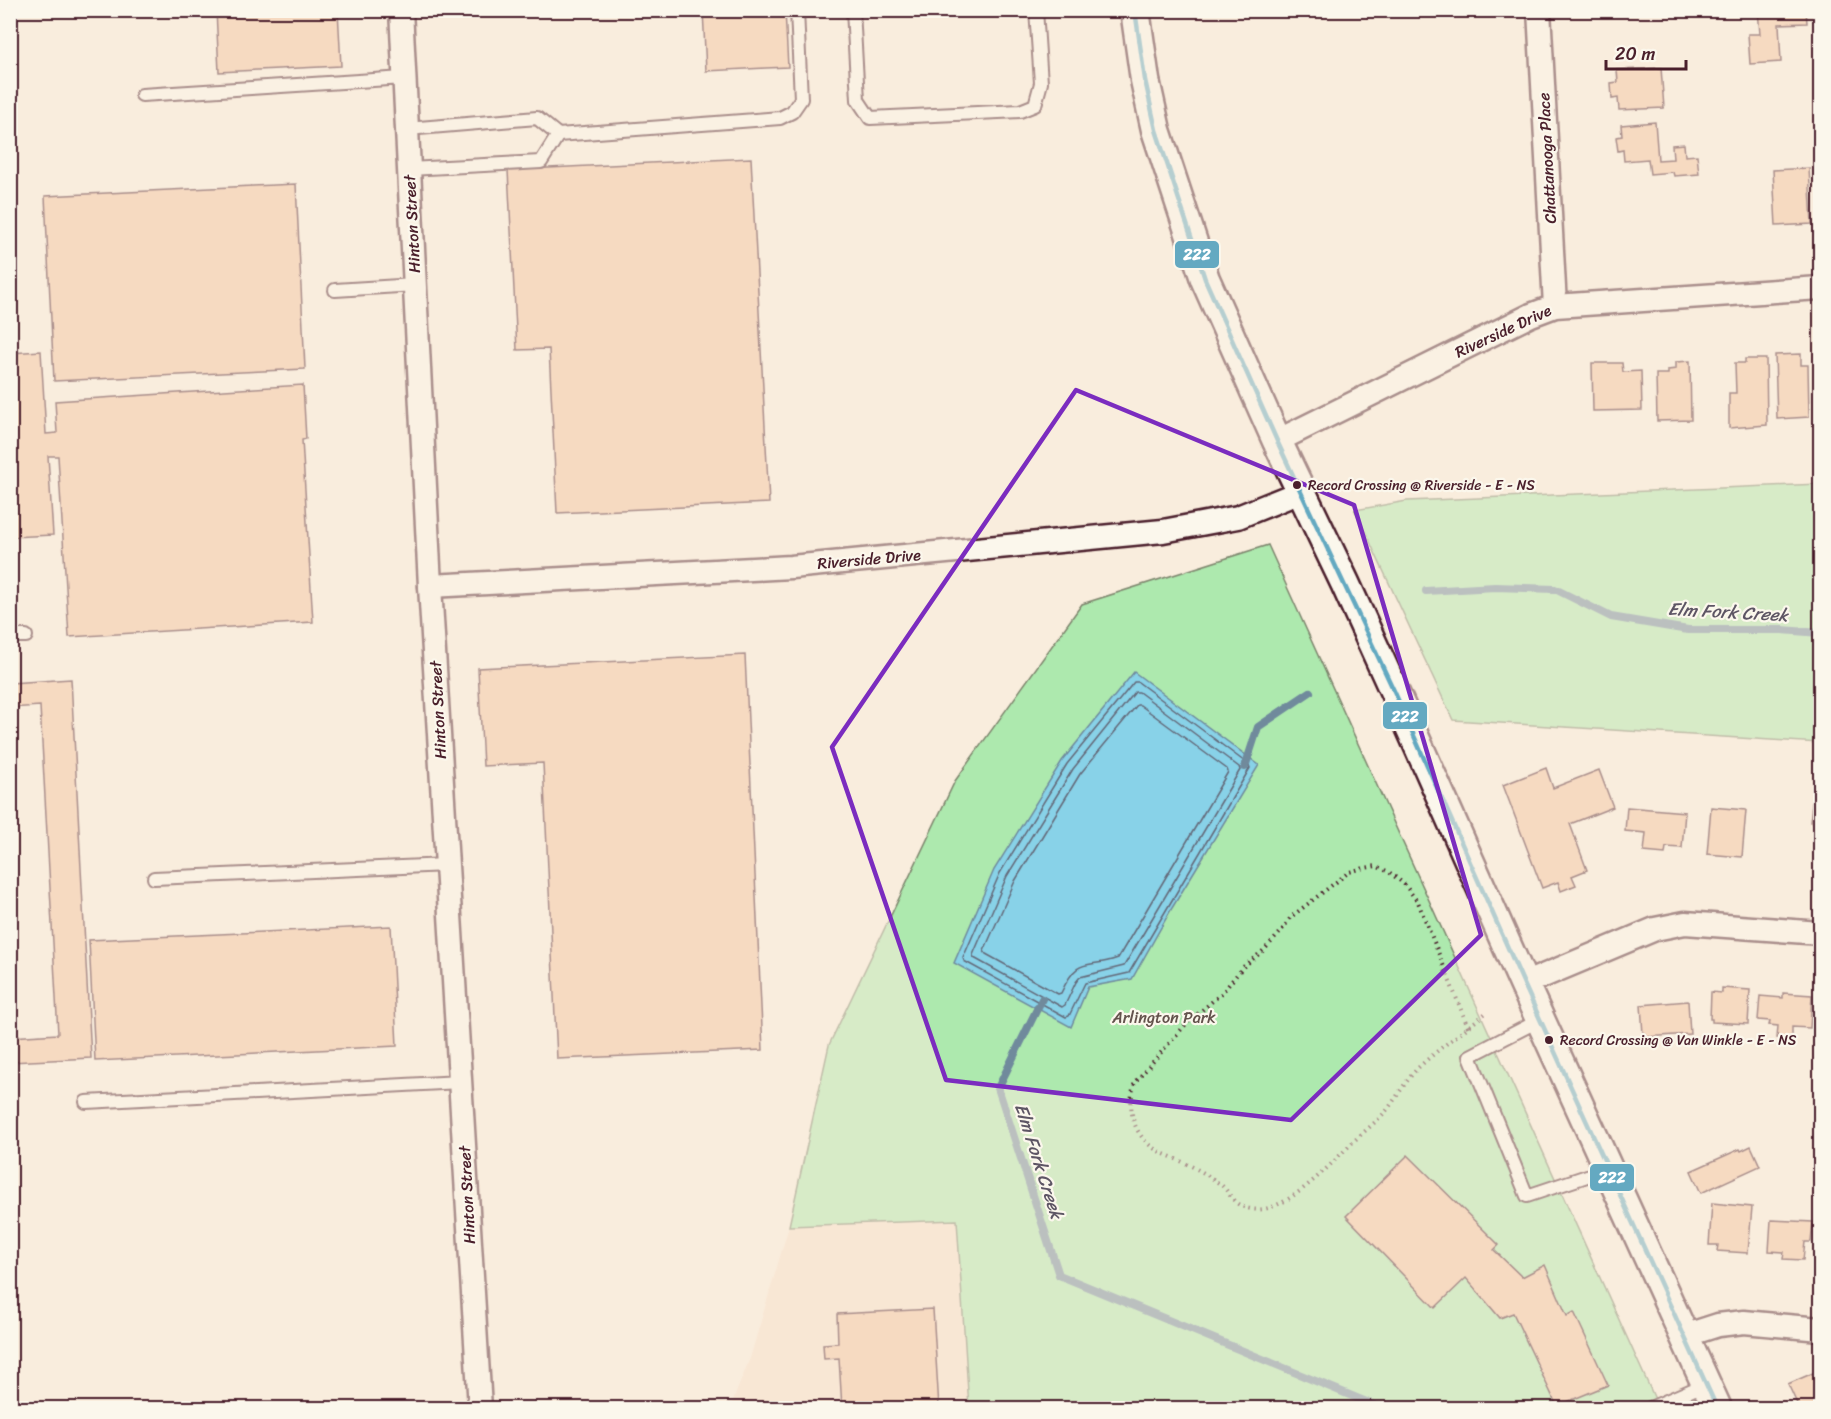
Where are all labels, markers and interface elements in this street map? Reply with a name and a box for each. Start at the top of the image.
scale bar [1606,33,1686,71]
text: 20 m [1615,38,1655,70]
street label: Chattanooga Place [1529,92,1565,224]
street label: Hinton Street [395,174,429,274]
line badge: 222 [1174,240,1220,269]
text: 222 [1182,240,1212,269]
street label: Riverside Drive [1450,296,1556,366]
place label: Record Crossing @ Riverside - E - NS [1308,473,1535,498]
marker: Record Crossing @ Riverside - E - NS [1291,479,1303,491]
street label: Riverside Drive [816,540,922,578]
water label: Elm Fork Creek [1667,593,1790,631]
street label: Hinton Street [421,660,455,760]
line badge: 222 [1382,701,1428,730]
text: 222 [1390,702,1420,731]
park label: Arlington Park [1111,1003,1216,1032]
place label: Record Crossing @ Van Winkle - E - NS [1560,1028,1797,1053]
marker: Record Crossing @ Van Winkle - E - NS [1543,1034,1555,1046]
water label: Elm Fork Creek [1005,1099,1073,1225]
street label: Hinton Street [450,1145,484,1245]
line badge: 222 [1589,1163,1635,1192]
text: 222 [1597,1163,1627,1192]

